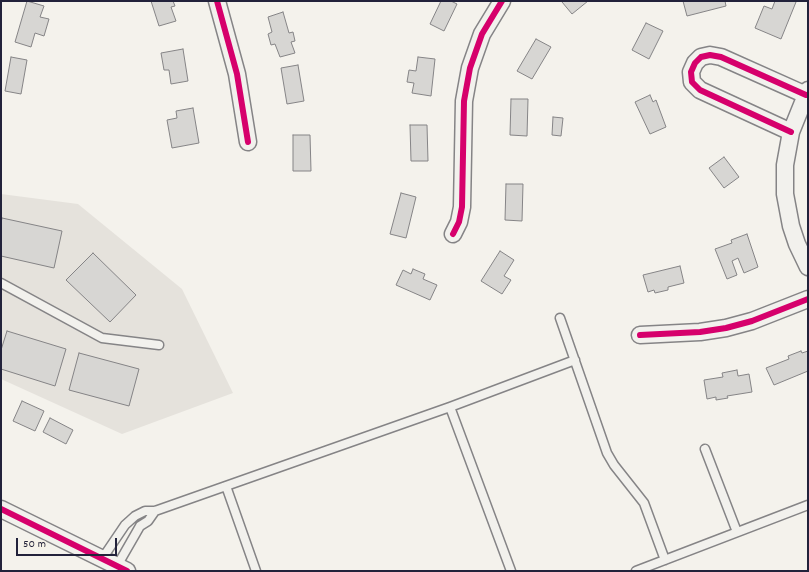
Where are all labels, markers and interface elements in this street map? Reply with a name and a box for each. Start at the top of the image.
scale bar [18,530,119,556]
text: 50 m [23,536,46,553]

